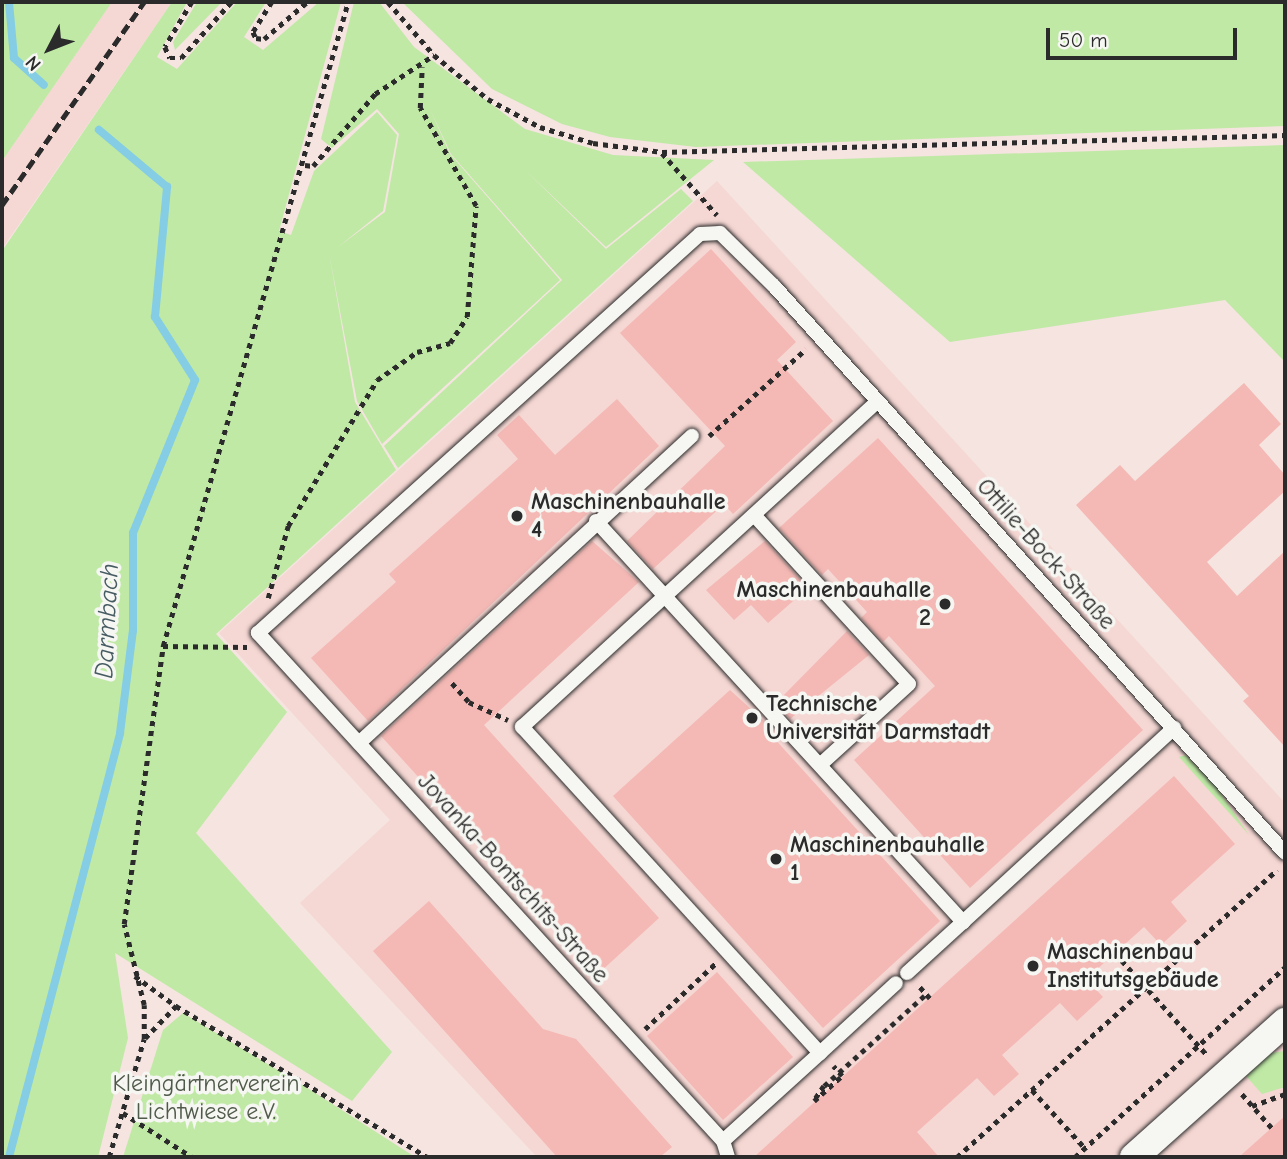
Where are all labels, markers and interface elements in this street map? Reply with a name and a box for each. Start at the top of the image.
north arrow [14,14,84,84]
scale bar [1049,14,1240,58]
text: 50 m [1059,28,1108,52]
text: N [21,51,46,75]
street label: Ottilie-Bock-Straße [971,472,1121,636]
place label: Maschinenbauhalle 4 [531,488,726,544]
marker: Maschinenbauhalle 4 [509,508,525,524]
water label: Darmbach [89,563,127,679]
place label: Maschinenbauhalle 2 [736,576,931,632]
marker: Maschinenbauhalle 2 [937,596,953,612]
place label: Technische Universität Darmstadt [766,690,990,746]
marker: Technische Universität Darmstadt [744,710,760,726]
street label: Jovanka-Bontschits-Straße [411,767,615,989]
place label: Maschinenbauhalle 1 [790,831,985,887]
marker: Maschinenbauhalle 1 [768,851,784,867]
place label: Maschinenbau Institutsgebäude [1047,938,1219,994]
marker: Maschinenbau Institutsgebäude [1025,958,1041,974]
park label: Kleingärtnerverein Lichtwiese e.V. [112,1070,300,1126]

